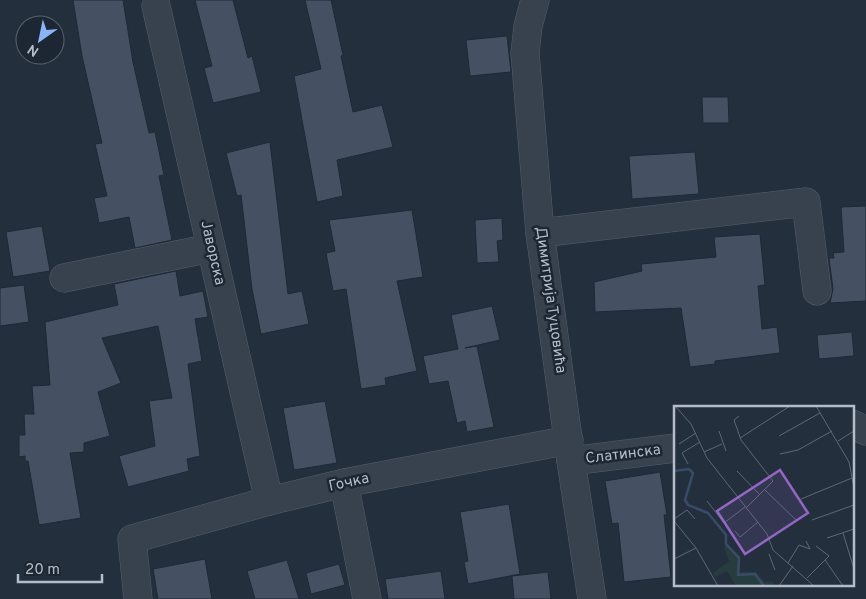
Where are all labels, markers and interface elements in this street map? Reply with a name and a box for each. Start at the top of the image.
north arrow [15,15,65,65]
text: N [25,40,43,60]
street label: Јаворска [195,219,229,287]
street label: Димитрија Туцовића [530,225,570,375]
inset map [674,406,854,586]
street label: Слатинска [584,441,662,469]
street label: Гочка [327,469,371,497]
scale bar [18,552,101,584]
text: 20 m [25,561,60,580]

